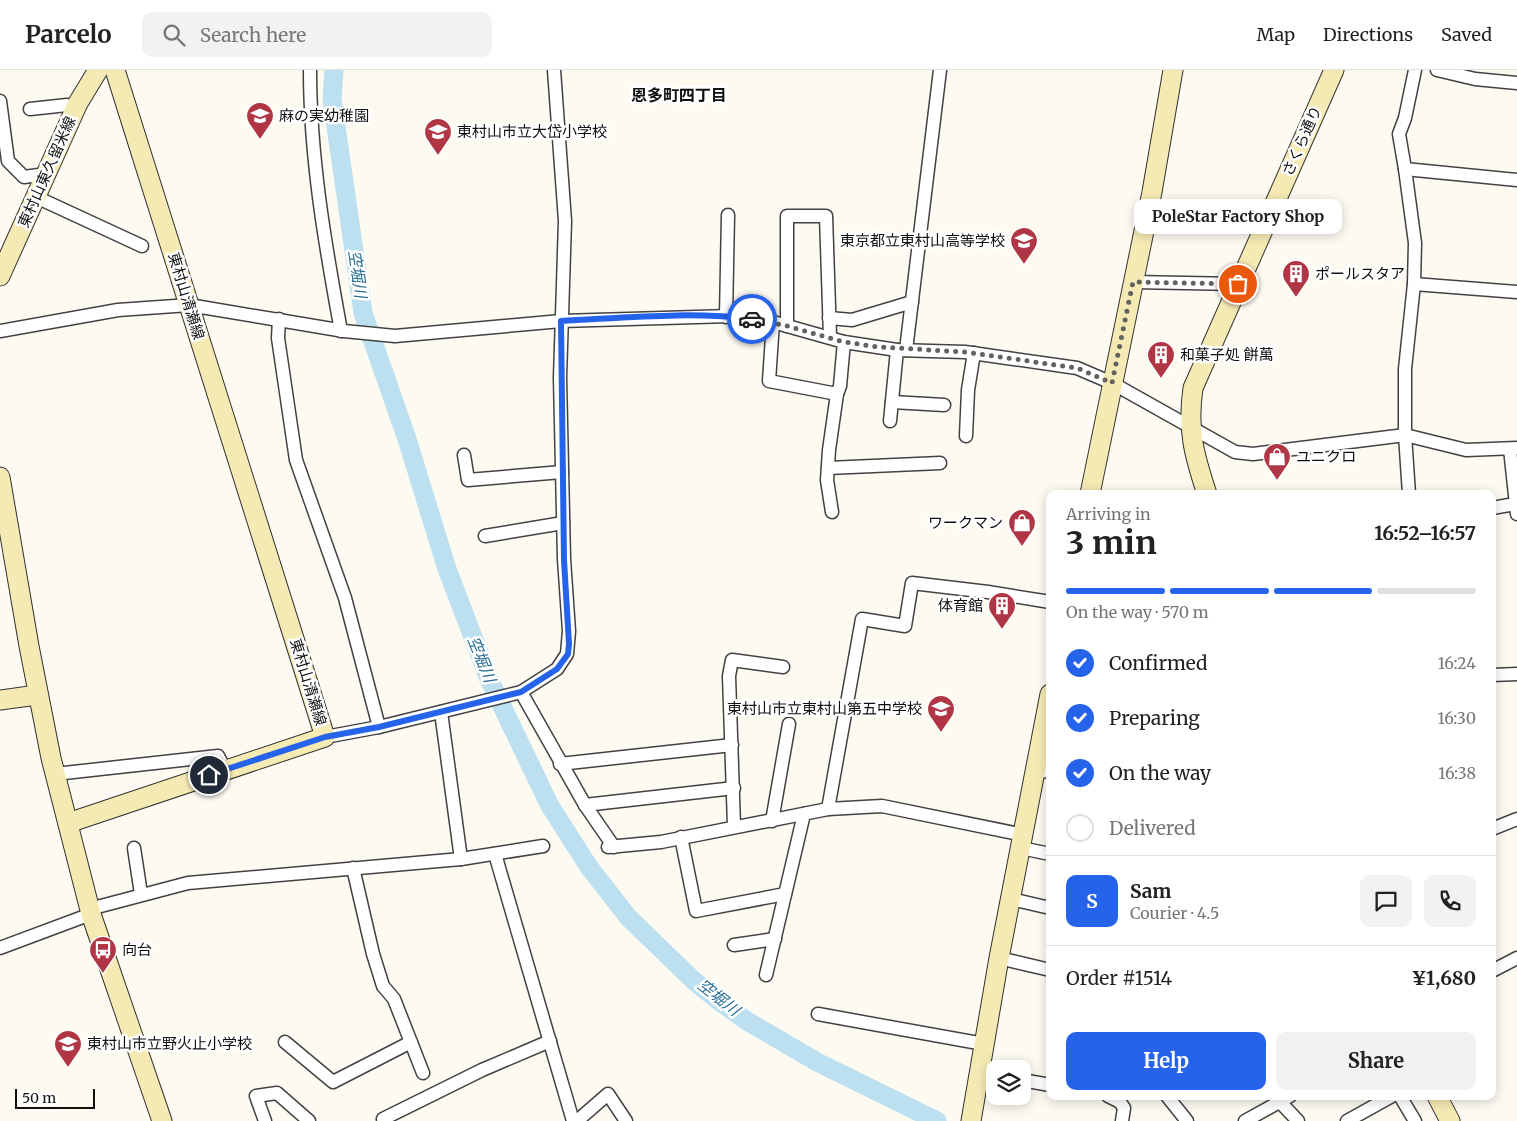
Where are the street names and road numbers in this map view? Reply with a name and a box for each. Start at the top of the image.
street label: さくら通り [1278,103,1325,179]
street label: 東村山東久留米線 [13,113,80,230]
street label: 東村山清瀬線 [164,250,209,342]
street label: 東村山清瀬線 [286,636,331,728]

